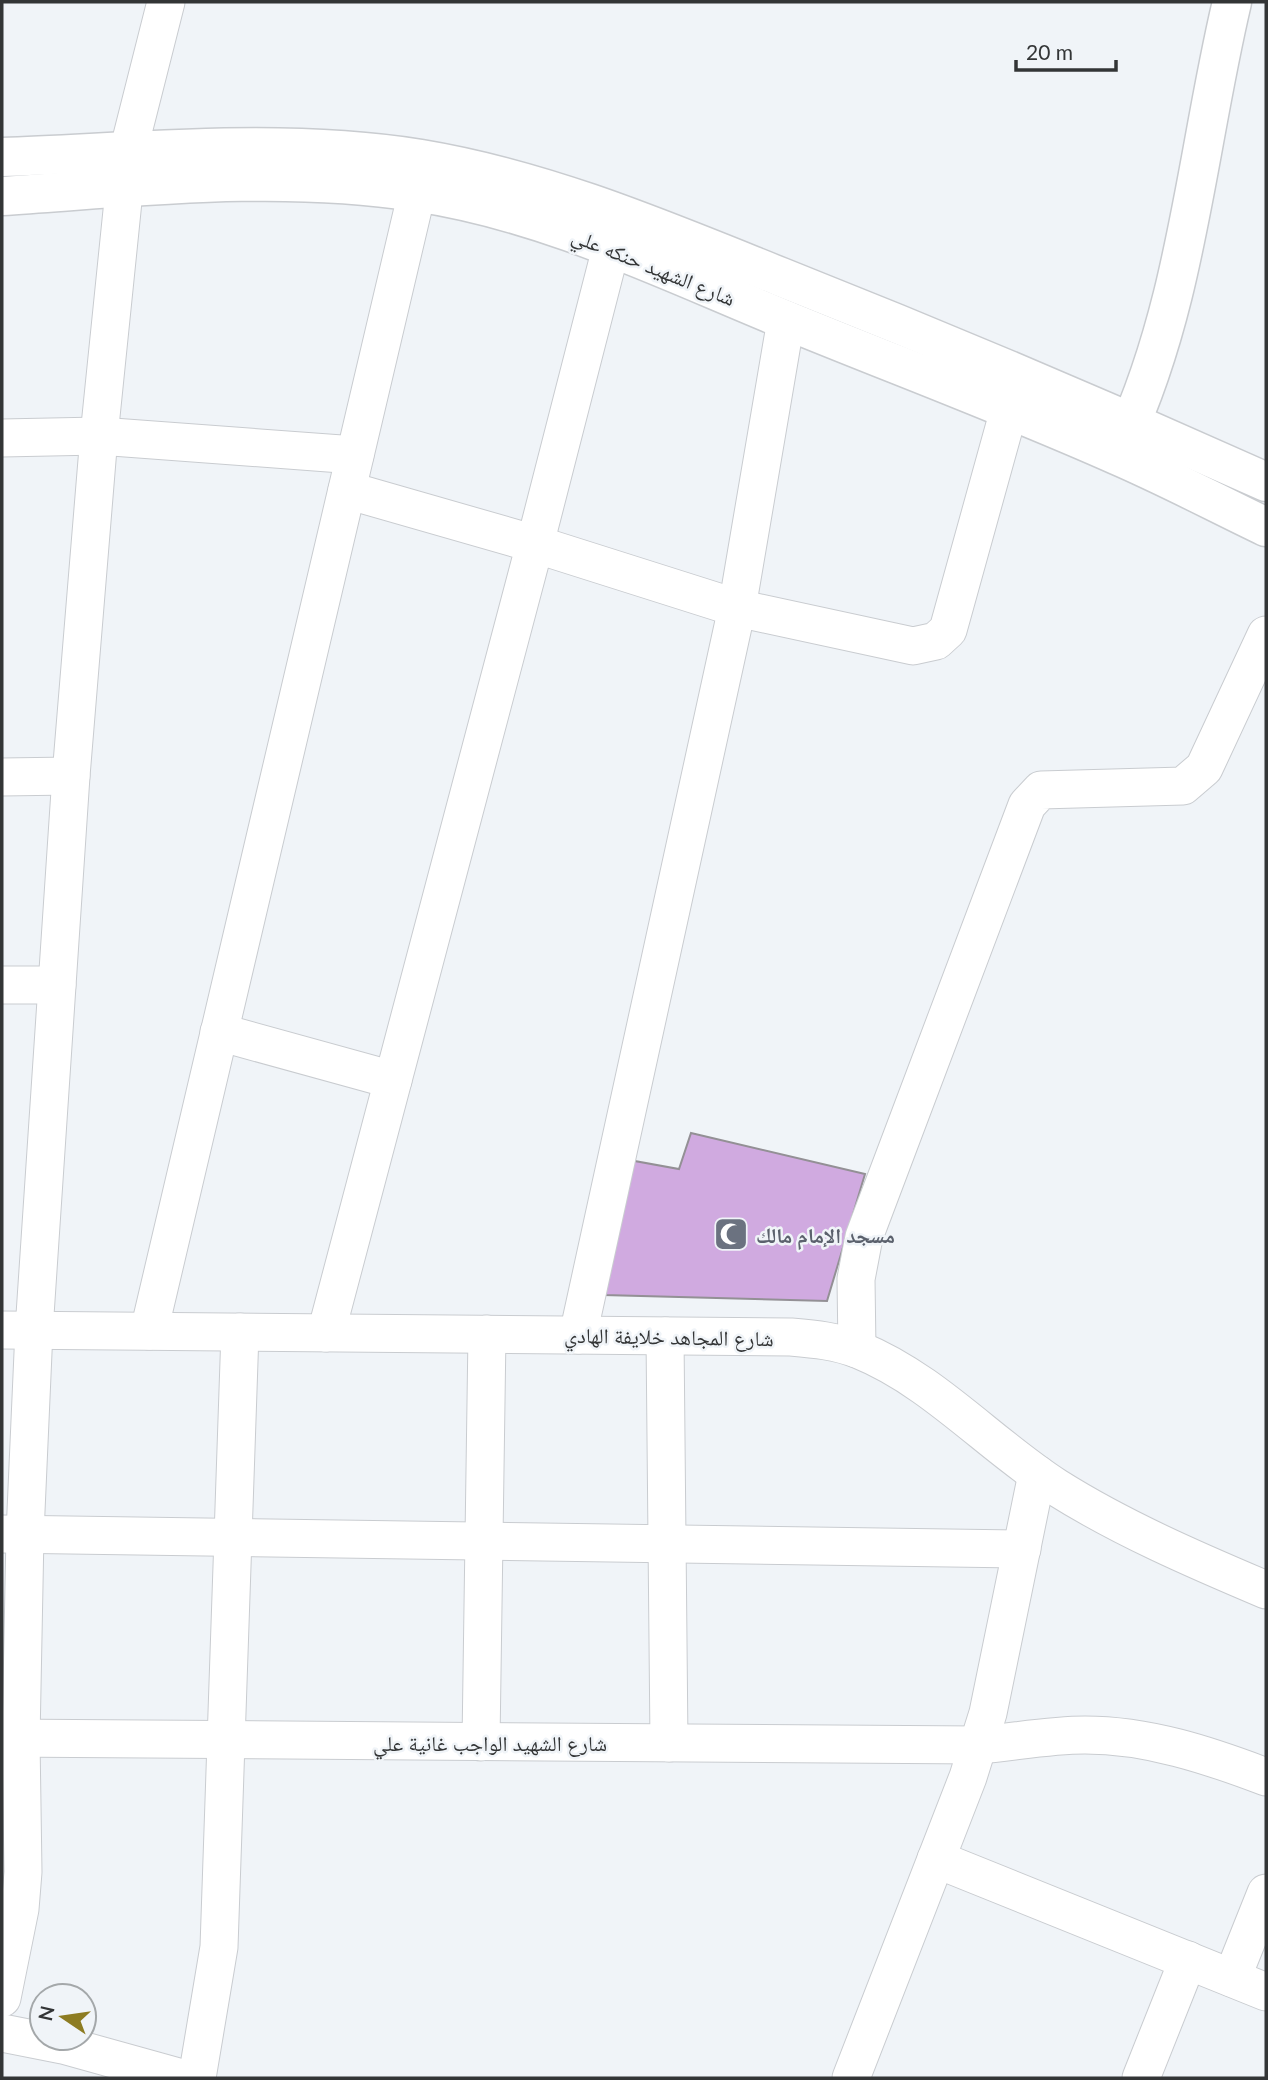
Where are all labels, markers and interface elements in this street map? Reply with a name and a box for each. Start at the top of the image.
scale bar [1016,28,1116,72]
text: 20 m [1026,39,1073,64]
street label: شارع الشهيد حنكه علي [567,222,739,315]
mosque icon: مسجد الإمام مالك [712,1215,750,1253]
place label: مسجد الإمام مالك [756,1222,895,1250]
street label: شارع المجاهد خلايفة الهادي [564,1322,774,1356]
street label: شارع الشهيد الواجب غانية علي [373,1730,607,1760]
north arrow [28,1982,98,2052]
text: N [33,2003,59,2023]

